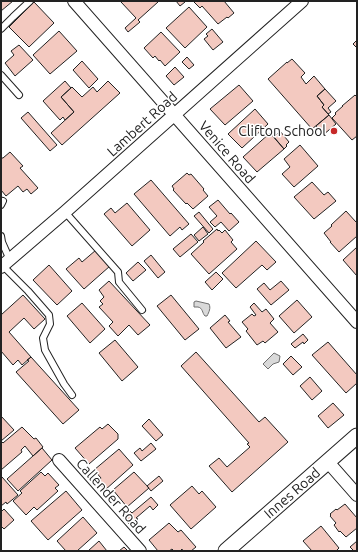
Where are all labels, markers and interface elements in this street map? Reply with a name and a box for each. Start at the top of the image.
street label: Lambert Road [104,88,180,160]
street label: Venice Road [196,118,258,186]
place label: Clifton School [238,123,326,139]
marker: Clifton School [329,126,339,136]
street label: Callender Road [73,455,149,537]
street label: Innes Road [261,464,323,522]

